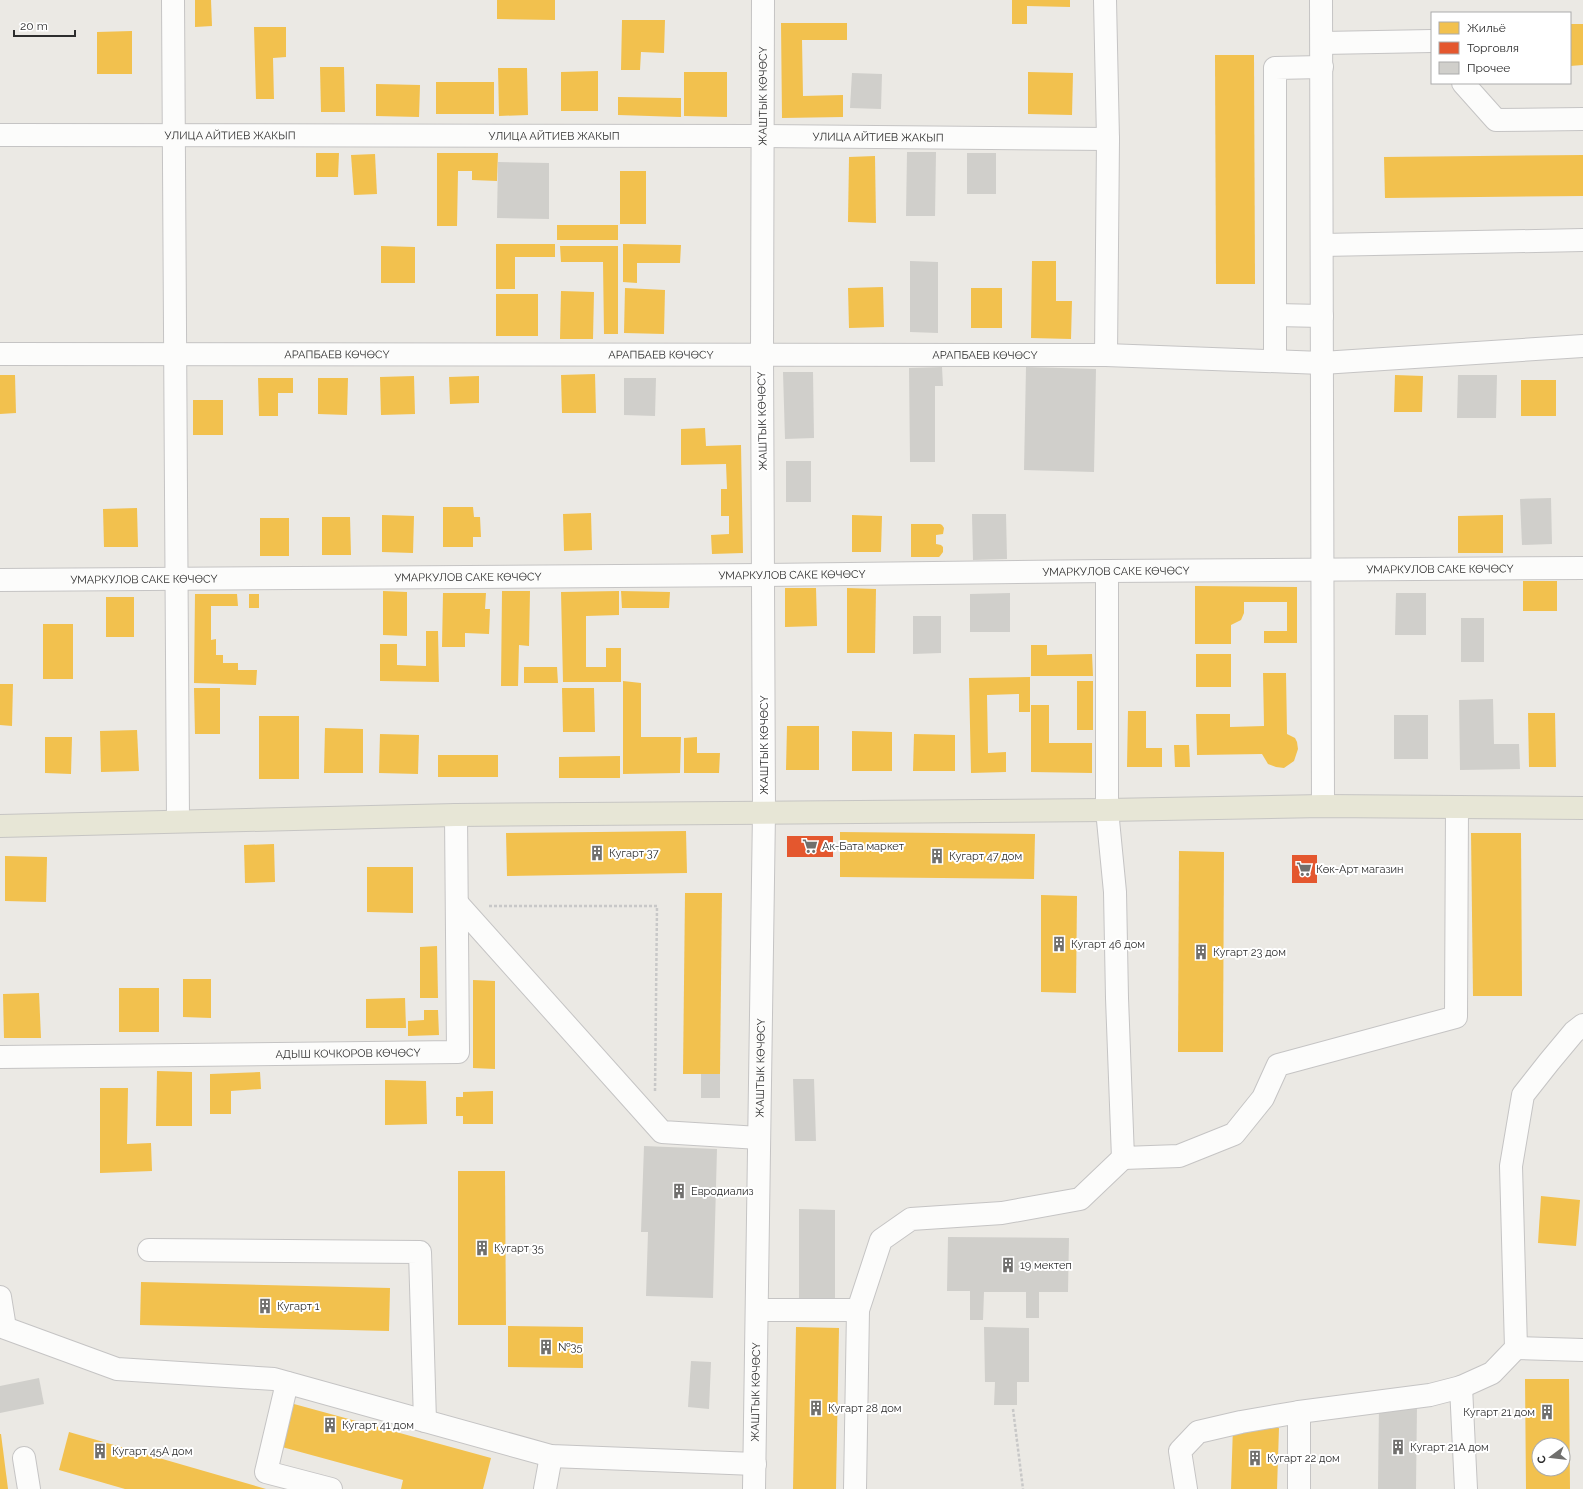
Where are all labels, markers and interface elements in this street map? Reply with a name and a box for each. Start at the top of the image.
scale bar [14,12,75,38]
legend [1431,12,1571,84]
text: 20 m [20,19,48,33]
text: Жильё [1467,21,1506,35]
text: Торговля [1467,41,1519,55]
street label: ЖАШТЫК КӨЧӨСҮ [757,46,770,146]
text: Прочее [1467,61,1510,75]
street label: УЛИЦА АЙТИЕВ ЖАКЫП [164,129,296,142]
street label: УЛИЦА АЙТИЕВ ЖАКЫП [488,130,620,143]
street label: УЛИЦА АЙТИЕВ ЖАКЫП [812,130,944,145]
street label: АРАПБАЕВ КӨЧӨСҮ [284,348,390,361]
street label: АРАПБАЕВ КӨЧӨСҮ [608,349,714,362]
street label: АРАПБАЕВ КӨЧӨСҮ [932,349,1038,362]
street label: ЖАШТЫК КӨЧӨСҮ [755,371,770,471]
street label: УМАРКУЛОВ САКЕ КӨЧӨСҮ [1366,562,1514,576]
street label: УМАРКУЛОВ САКЕ КӨЧӨСҮ [1042,564,1190,579]
street label: УМАРКУЛОВ САКЕ КӨЧӨСҮ [718,568,866,582]
street label: УМАРКУЛОВ САКЕ КӨЧӨСҮ [394,570,542,584]
street label: УМАРКУЛОВ САКЕ КӨЧӨСҮ [70,573,218,587]
street label: ЖАШТЫК КӨЧӨСҮ [758,695,771,795]
supermarket icon: Ак-Бата маркет [801,837,819,855]
place label: Ак-Бата маркет [822,840,905,853]
building icon: Кугарт 37 [588,844,606,862]
place label: Кугарт 37 [609,847,659,860]
building icon: Кугарт 47 дом [928,847,946,865]
place label: Кугарт 47 дом [949,850,1022,863]
supermarket icon: Көк-Арт магазин [1295,860,1313,878]
place label: Көк-Арт магазин [1316,863,1403,876]
building icon: Кугарт 46 дом [1050,935,1068,953]
place label: Кугарт 46 дом [1071,938,1145,951]
building icon: Кугарт 23 дом [1192,943,1210,961]
place label: Кугарт 23 дом [1213,946,1286,959]
street label: ЖАШТЫК КӨЧӨСҮ [753,1018,768,1118]
street label: АДЫШ КОЧКОРОВ КӨЧӨСҮ [275,1046,421,1061]
building icon: Евродиализ [670,1182,688,1200]
place label: Евродиализ [691,1185,754,1198]
building icon: Кугарт 35 [473,1239,491,1257]
place label: Кугарт 35 [494,1242,544,1255]
building icon: 19 мектеп [999,1256,1017,1274]
place label: 19 мектеп [1020,1259,1072,1272]
building icon: Кугарт 1 [256,1297,274,1315]
place label: Кугарт 1 [277,1300,320,1313]
building icon: №35 [537,1338,555,1356]
place label: №35 [558,1341,582,1354]
street label: ЖАШТЫК КӨЧӨСҮ [749,1342,763,1442]
building icon: Кугарт 28 дом [807,1399,825,1417]
place label: Кугарт 28 дом [828,1402,902,1415]
building icon: Кугарт 21 дом [1538,1403,1556,1421]
place label: Кугарт 21 дом [1463,1406,1535,1419]
building icon: Кугарт 41 дом [321,1416,339,1434]
place label: Кугарт 41 дом [342,1419,414,1432]
north arrow [1531,1437,1571,1477]
building icon: Кугарт 21А дом [1389,1438,1407,1456]
place label: Кугарт 21А дом [1410,1441,1489,1454]
building icon: Кугарт 45А дом [91,1442,109,1460]
place label: Кугарт 45А дом [112,1445,192,1458]
building icon: Кугарт 22 дом [1246,1449,1264,1467]
place label: Кугарт 22 дом [1267,1452,1340,1465]
text: С [1534,1454,1549,1465]

